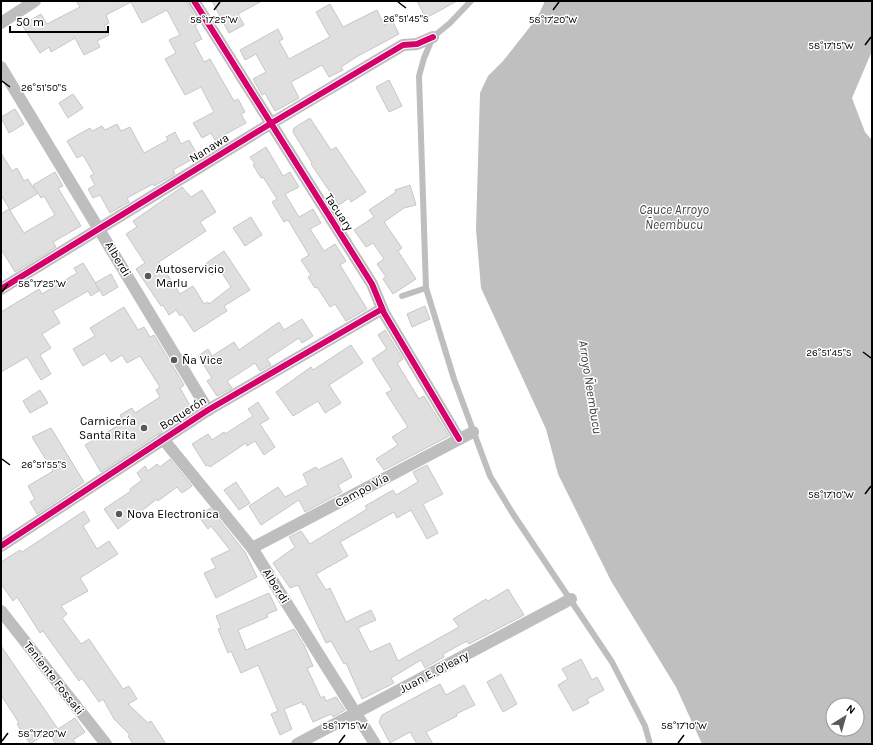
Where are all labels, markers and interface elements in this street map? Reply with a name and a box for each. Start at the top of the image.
scale bar [10,8,108,34]
text: 26°51'45"S [383,13,429,25]
text: 58°17'25"W [190,14,238,26]
text: 58°17'20"W [529,14,577,26]
text: 50 m [16,15,44,29]
text: 58°17'15"W [808,40,854,52]
text: 26°51'50"S [21,82,67,94]
street label: Nanawa [187,130,231,166]
street label: Tacuary [322,191,356,234]
water label: Cauce Arroyo Ñeembucu [639,202,709,232]
street label: Alberdi [102,239,134,279]
place label: Autoservicio Marlu [156,262,224,290]
marker: Autoservicio Marlu [143,271,153,281]
text: 58°17'25"W [18,278,66,290]
water label: Arroyo Ñeembucu [576,339,605,435]
text: 26°51'45"S [806,347,852,359]
place label: Ña Vice [182,353,222,367]
marker: Ña Vice [169,355,179,365]
street label: Boquerón [157,393,209,433]
place label: Carnicería Santa Rita [79,414,136,442]
marker: Carnicería Santa Rita [139,423,149,433]
text: 26°51'55"S [21,459,67,471]
street label: Campo Vía [333,470,391,510]
text: 58°17'10"W [808,489,854,501]
place label: Nova Electronica [127,507,219,521]
marker: Nova Electronica [114,509,124,519]
street label: Alberdi [260,566,292,606]
street label: Teniente Fossati [21,639,87,717]
street label: Juan E. O'leary [397,648,471,696]
north arrow [825,697,865,737]
text: N [844,702,858,717]
text: 58°17'15"W [322,720,368,732]
text: 58°17'10"W [661,720,707,732]
text: 58°17'20"W [18,728,66,740]

